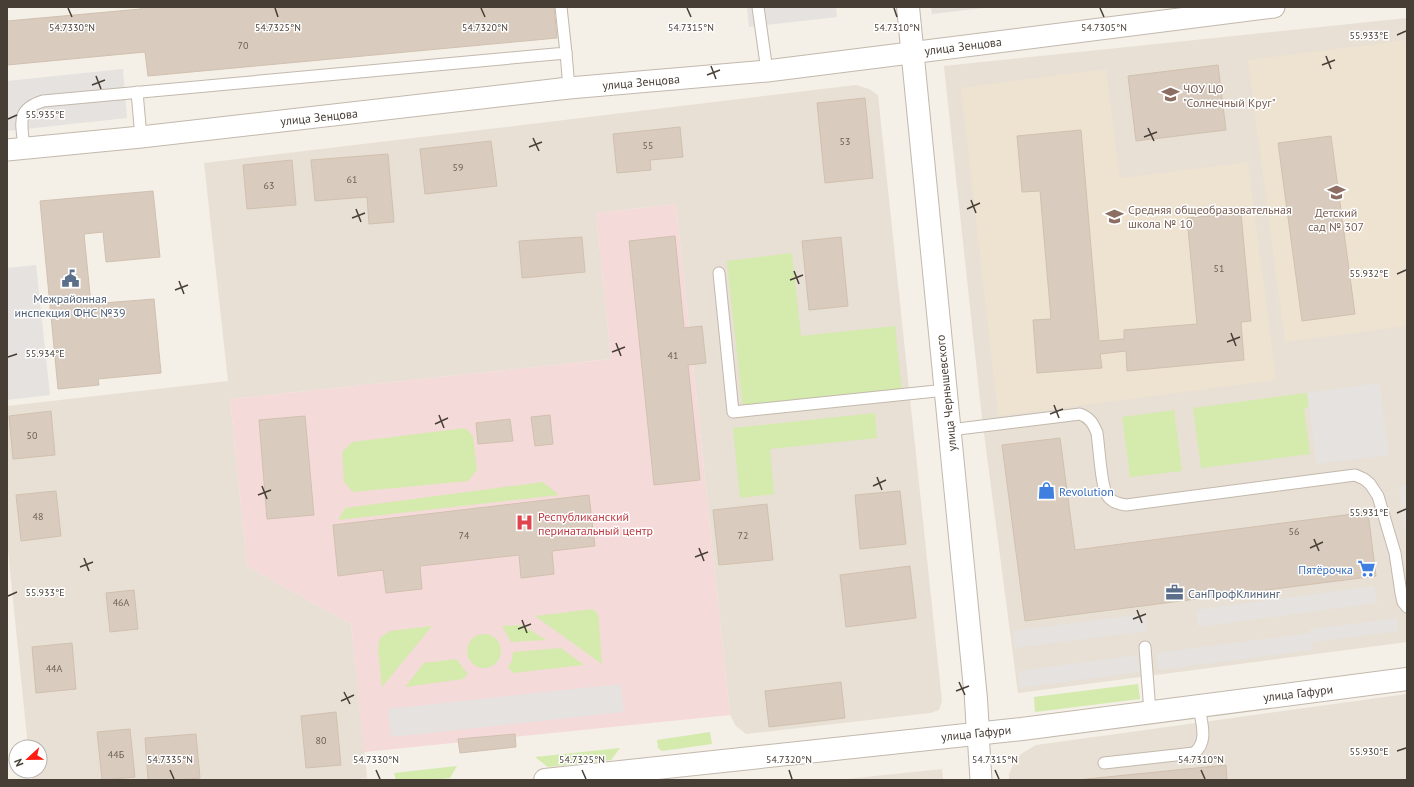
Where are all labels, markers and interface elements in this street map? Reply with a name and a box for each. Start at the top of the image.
text: 54.7330°N [49,21,95,34]
text: 54.7325°N [255,21,301,34]
text: 54.7320°N [462,21,508,34]
text: 54.7315°N [668,21,714,34]
text: 54.7310°N [874,21,920,34]
text: 54.7305°N [1081,21,1127,34]
text: 55.933°E [1350,29,1389,42]
street label: улица Зенцова [923,34,1003,58]
house number: 70 [238,39,249,52]
street label: улица Зенцова [602,71,680,93]
place label: ЧОУ ЦО "Солнечный Круг" [1183,81,1276,110]
school or university icon: ЧОУ ЦО "Солнечный Круг" [1160,85,1180,105]
street label: улица Зенцова [280,105,358,129]
text: 55.935°E [26,108,65,121]
house number: 53 [840,135,850,148]
house number: 55 [643,139,653,152]
house number: 59 [453,161,463,174]
house number: 61 [347,173,357,186]
house number: 63 [264,179,274,192]
school or university icon: Детский сад № 307 [1326,183,1346,203]
place label: Средняя общеобразовательная школа № 10 [1128,202,1292,231]
place label: Детский сад № 307 [1308,205,1364,234]
school or university icon: Средняя общеобразовательная школа № 10 [1105,206,1125,226]
house number: 51 [1214,262,1224,275]
text: 55.932°E [1350,267,1389,280]
public building icon: Межрайонная инспекция ФНС №39 [60,269,80,289]
place label: Межрайонная инспекция ФНС №39 [14,291,126,320]
street label: улица Чернышевского [932,334,960,452]
text: 55.934°E [26,347,65,360]
house number: 41 [668,349,678,362]
house number: 50 [27,429,38,442]
shop icon: Revolution [1036,481,1056,501]
place label: Revolution [1059,484,1114,499]
text: 55.931°E [1350,506,1389,519]
place label: Республиканский перинатальный центр [538,509,653,538]
house number: 48 [33,510,43,523]
hospital icon: Республиканский перинатальный центр [515,513,535,533]
house number: 56 [1289,525,1299,538]
house number: 74 [459,529,470,542]
house number: 72 [738,529,748,542]
supermarket icon: Пятёрочка [1356,559,1376,579]
place label: Пятёрочка [1298,562,1353,577]
office icon: СанПрофКлининг [1165,583,1185,603]
text: 55.933°E [26,586,65,599]
place label: СанПрофКлининг [1188,586,1281,601]
house number: 46А [113,596,130,609]
house number: 44А [46,662,63,675]
street label: улица Гафури [1262,681,1334,705]
street label: улица Гафури [940,722,1012,744]
house number: 80 [316,734,327,747]
north arrow [8,739,48,779]
text: 55.930°E [1350,745,1389,758]
house number: 44Б [108,748,125,761]
text: 54.7335°N [147,753,193,766]
text: 54.7330°N [353,753,399,766]
text: 54.7325°N [559,753,605,766]
text: 54.7320°N [766,753,812,766]
text: 54.7315°N [972,753,1018,766]
text: 54.7310°N [1178,753,1224,766]
text: N [11,757,27,769]

